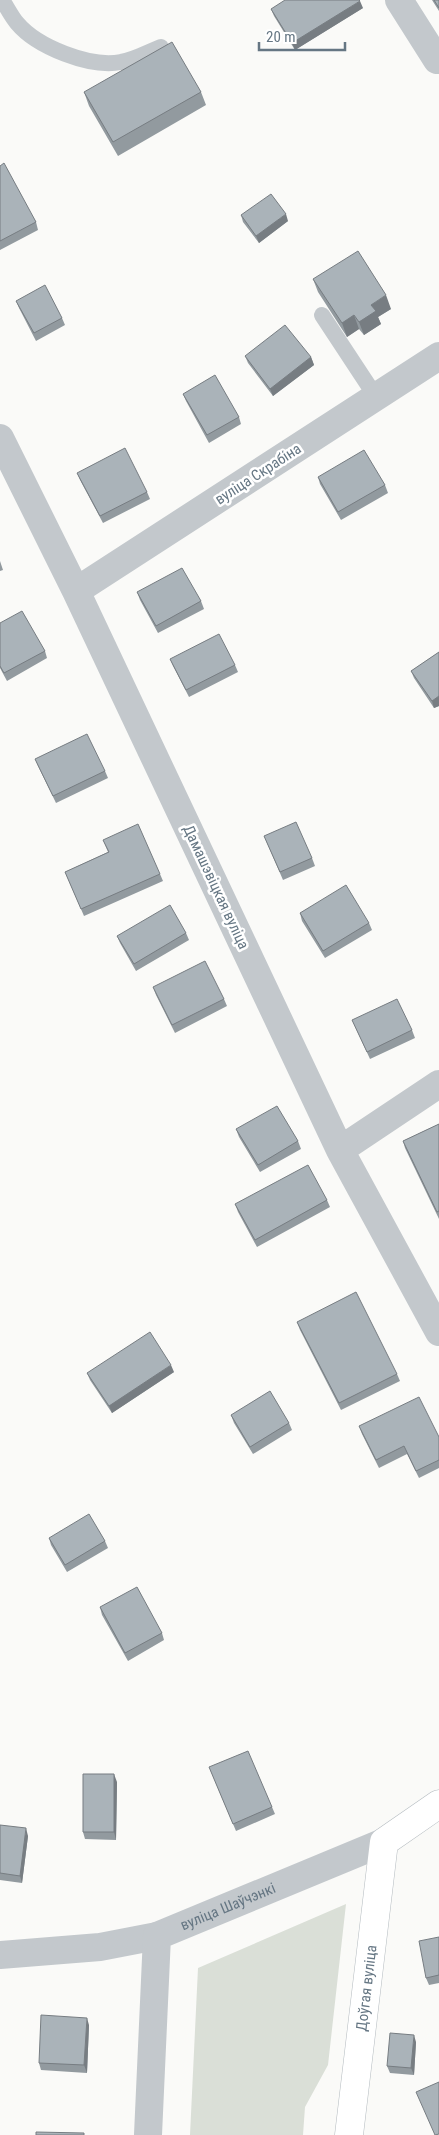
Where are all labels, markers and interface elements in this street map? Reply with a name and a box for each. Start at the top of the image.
scale bar [259,20,345,52]
text: 20 m [266,28,296,46]
street label: вуліца Скрабіна [212,440,304,508]
street label: Дамашэвіцкая вуліца [179,822,253,952]
street label: вуліца Шаўчэнкі [178,1879,278,1934]
street label: Доўгая вуліца [352,1944,381,2032]

